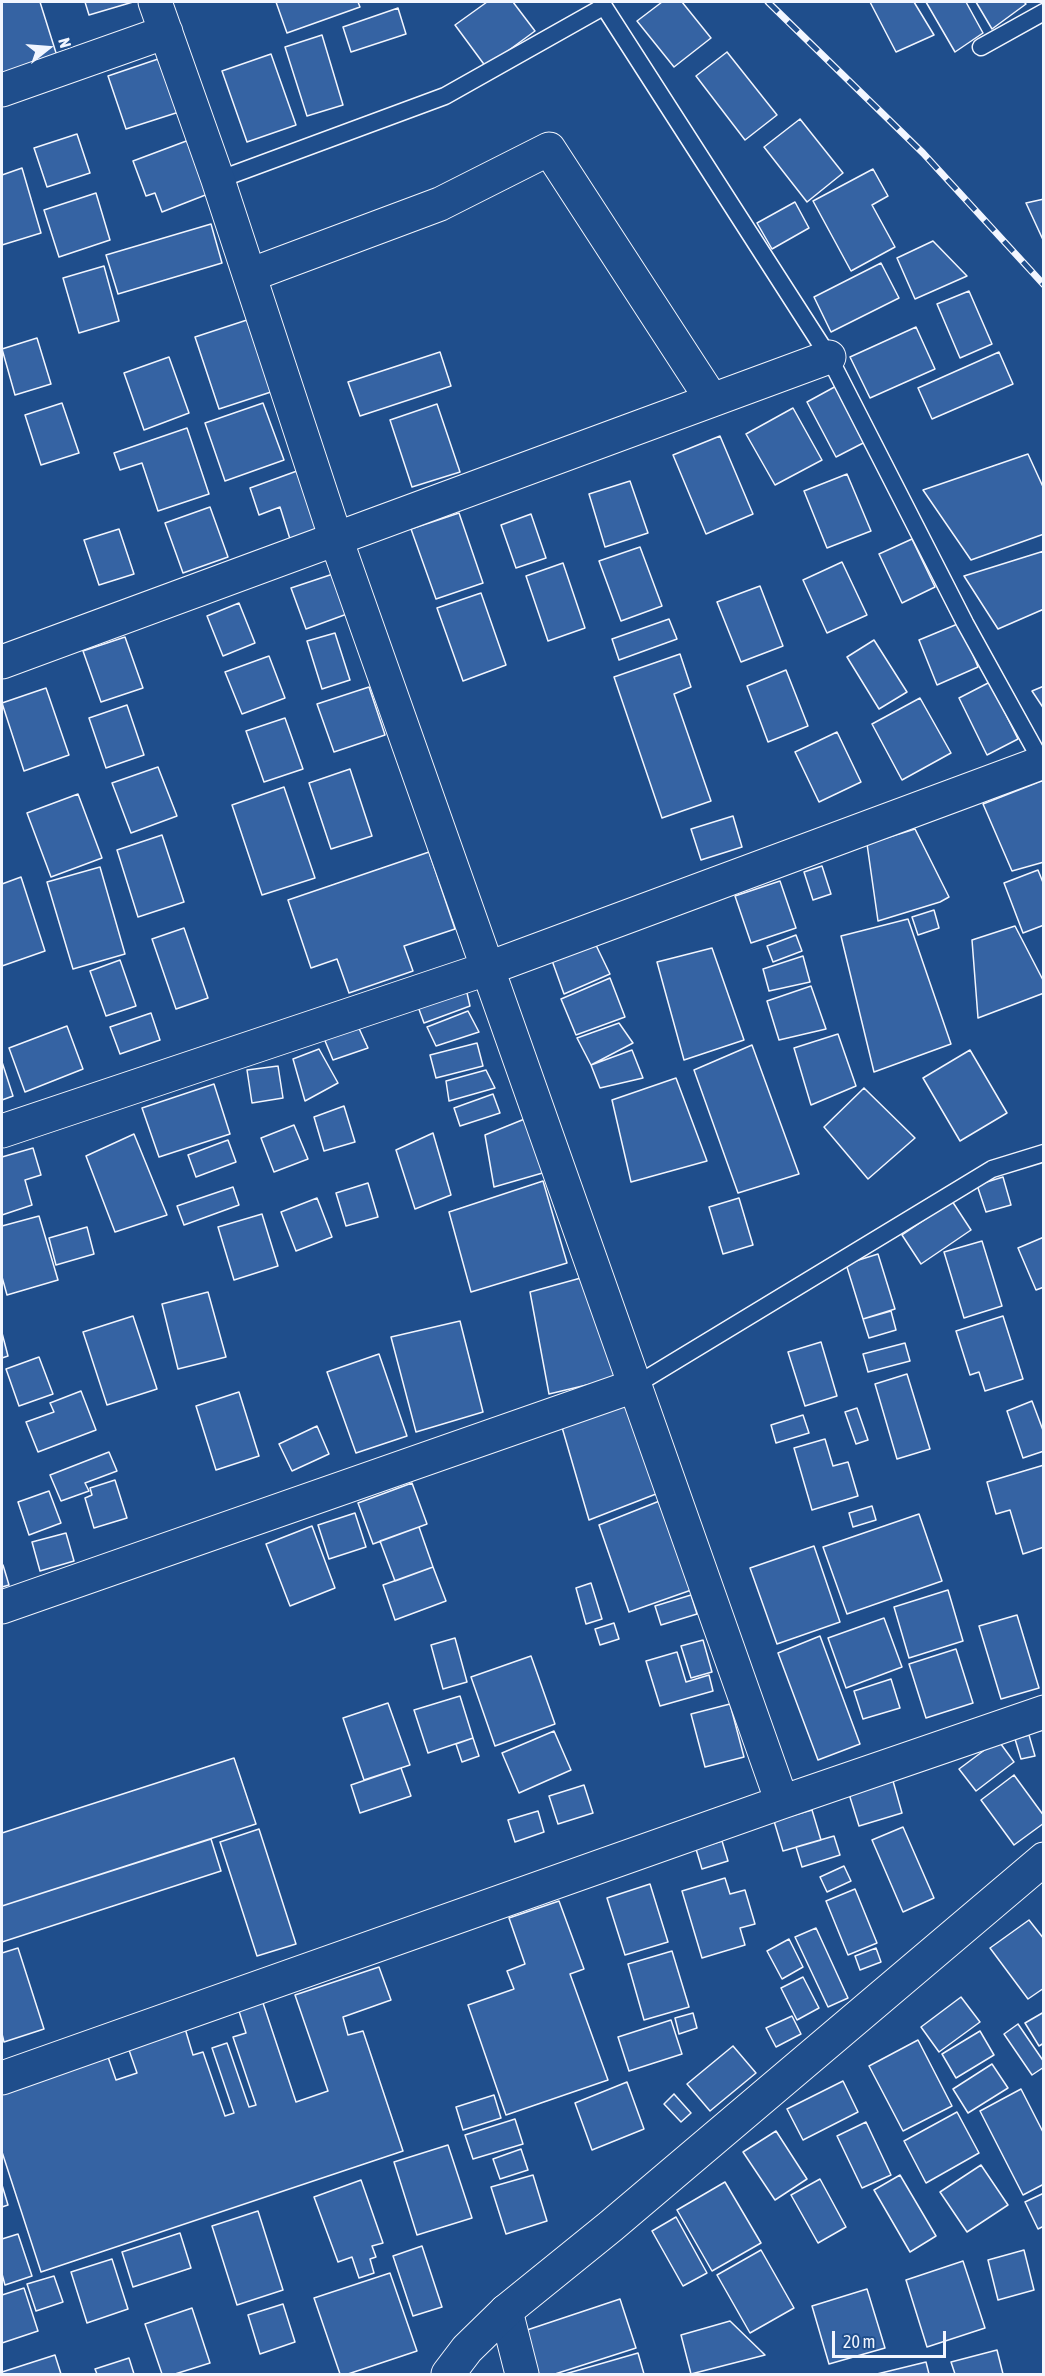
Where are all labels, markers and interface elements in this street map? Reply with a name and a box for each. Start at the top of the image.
north arrow [18,18,78,78]
text: N [55,36,75,50]
scale bar [835,2319,949,2357]
text: 20 m [843,2331,875,2352]

